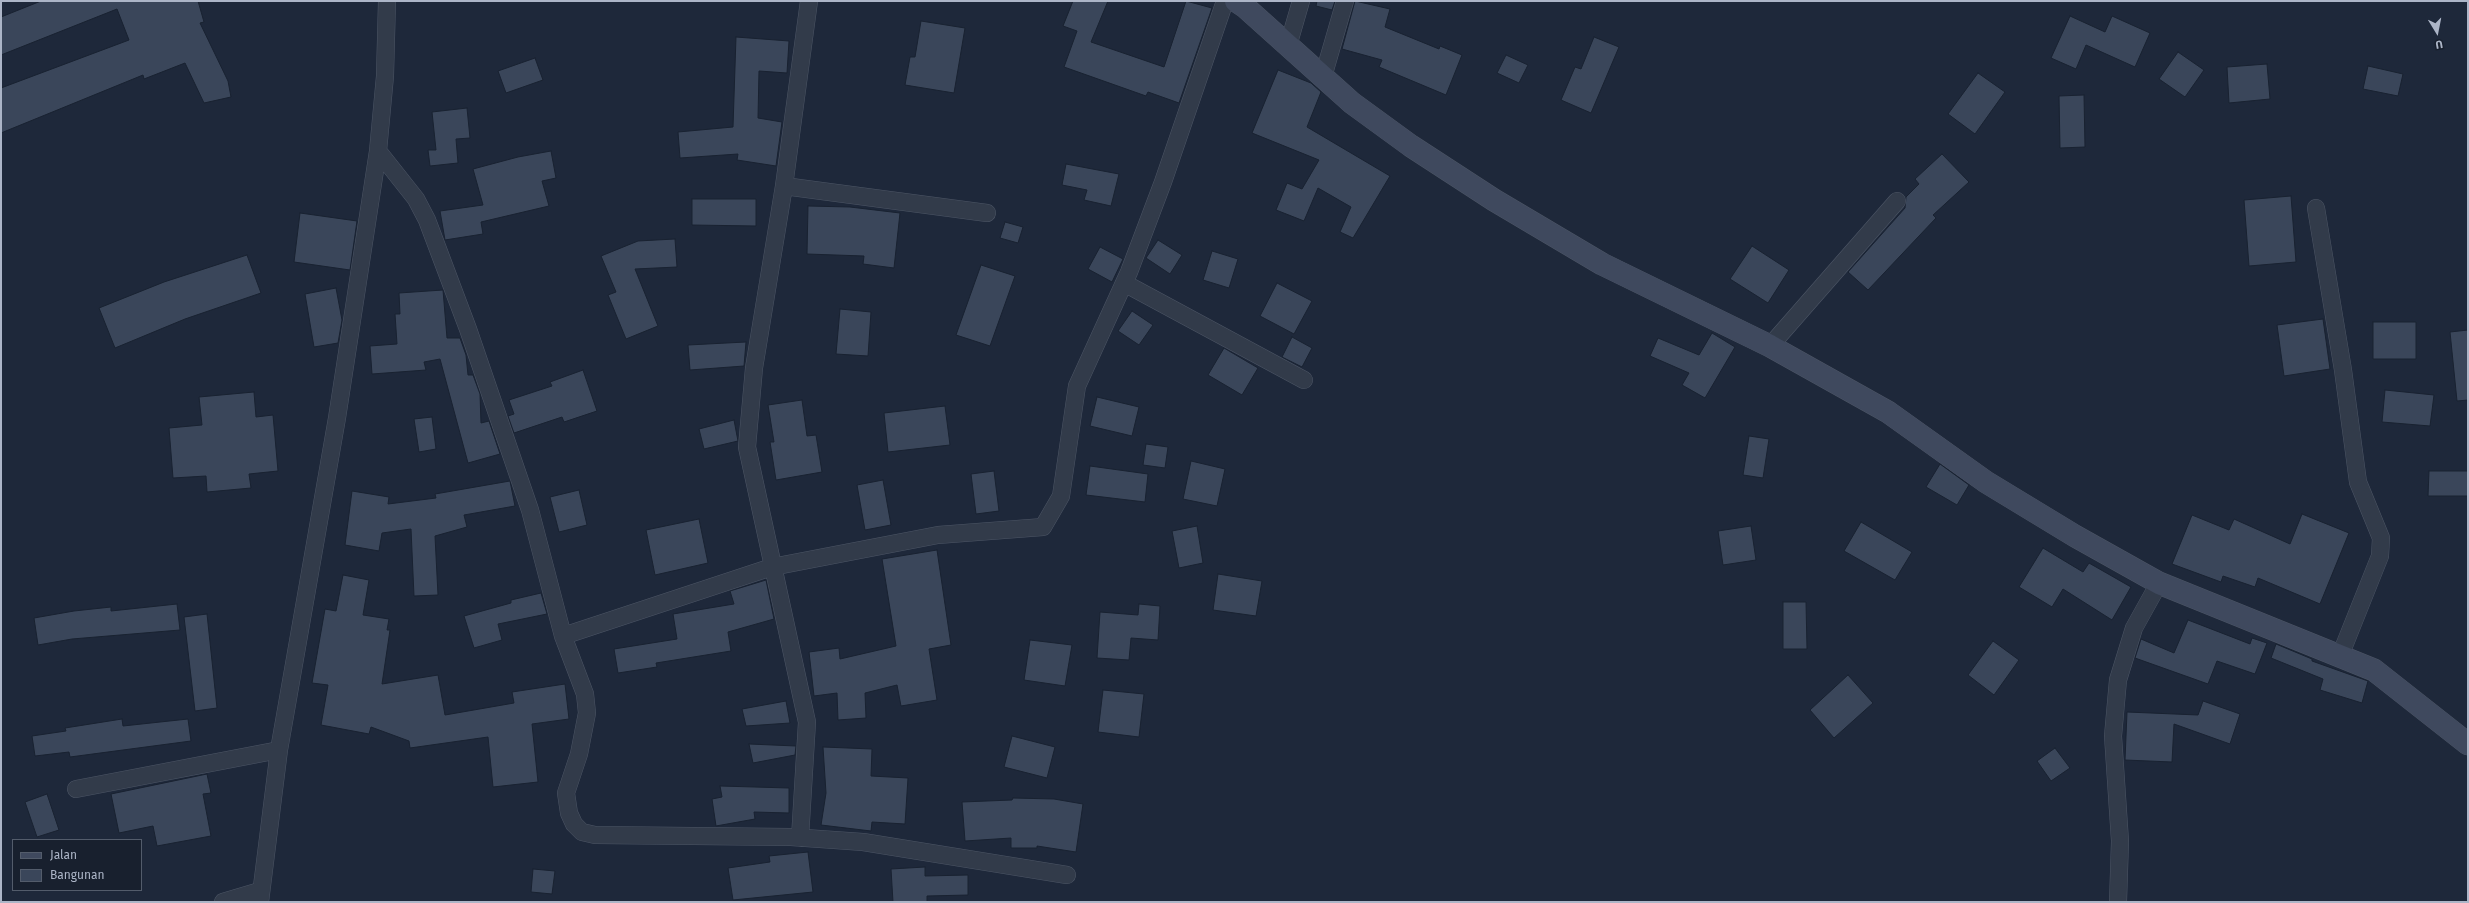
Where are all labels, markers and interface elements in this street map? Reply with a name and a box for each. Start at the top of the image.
north arrow [2417,12,2457,52]
text: U [2435,37,2444,51]
legend [12,839,142,891]
text: Jalan [50,848,77,862]
text: Bangunan [50,868,105,882]

